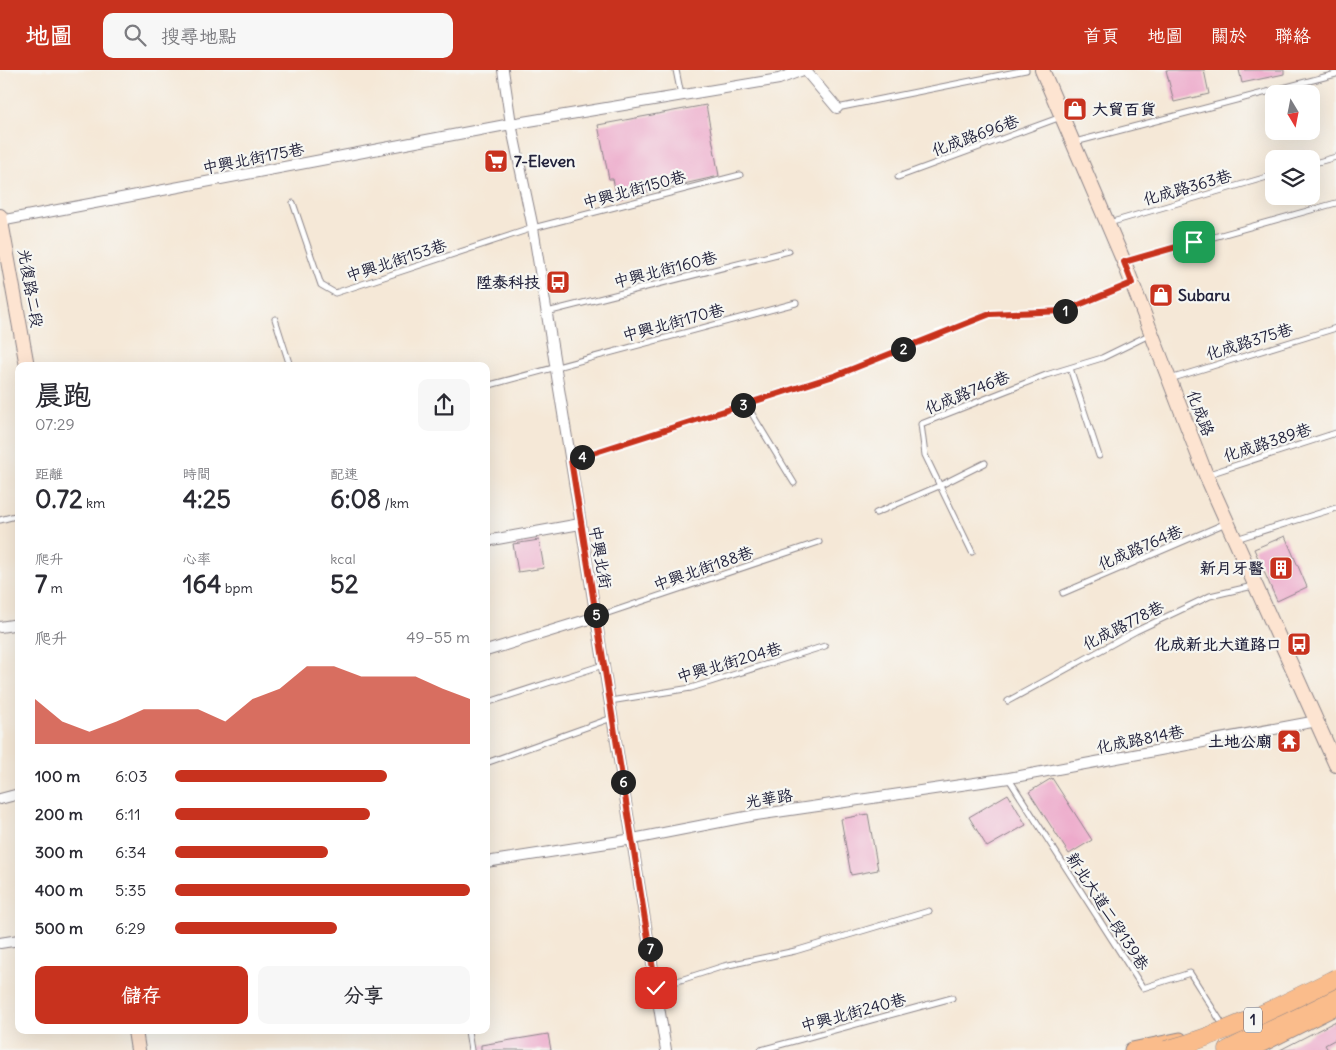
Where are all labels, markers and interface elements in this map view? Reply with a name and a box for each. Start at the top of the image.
search box [103,13,453,58]
text: 地圖 [25,20,73,50]
icon: search [121,21,149,49]
text: 搜尋地點 [161,24,237,48]
text: 首頁 [1083,24,1119,47]
text: 地圖 [1147,24,1183,47]
text: 關於 [1211,24,1247,47]
text: 聯絡 [1275,24,1311,47]
north arrow [1265,85,1320,140]
map controls [1265,85,1320,205]
shop icon: 大貿百貨 [1062,96,1088,122]
place label: 大貿百貨 [1092,99,1156,119]
street label: 化成路696巷 [929,110,1021,160]
street label: 中興北街175巷 [200,138,306,178]
supermarket icon: 7-Eleven [483,148,509,174]
button: layers [1265,150,1320,205]
place label: 7-Eleven [514,151,575,171]
street label: 化成路363巷 [1140,165,1234,209]
street label: 中興北街150巷 [580,166,688,212]
pin [1173,221,1215,263]
icon: arrive [1180,228,1208,256]
street label: 中興北街153巷 [343,234,449,286]
street label: 中興北街160巷 [611,246,719,292]
street label: 光復路二段 [14,247,48,329]
bus stop icon: 陞泰科技 [545,269,571,295]
place label: 陞泰科技 [476,272,540,292]
shop icon: Subaru [1148,282,1174,308]
place label: Subaru [1178,285,1231,305]
pin: 1 [1052,298,1078,324]
street label: 中興北街170巷 [620,299,726,345]
text: 1 [1063,302,1068,320]
street label: 化成路375巷 [1203,318,1295,364]
pin: 2 [890,336,916,362]
text: 2 [900,340,907,358]
street label: 化成路746巷 [922,366,1012,418]
text: 晨跑 [35,377,91,413]
button: share [418,379,470,431]
street label: 化成路 [1183,387,1219,439]
pin: 3 [730,392,756,418]
text: 3 [740,396,747,414]
text: 07:29 [35,414,75,434]
street label: 化成路389巷 [1220,418,1314,466]
pin: 4 [570,444,594,470]
text: 4 [578,448,587,466]
text: 距離 [35,465,63,483]
text: 時間 [183,465,211,483]
text: 配速 [330,465,358,483]
text: 0.72 [35,483,83,515]
text: 4:25 [183,483,231,515]
text: 6:08 [330,483,381,515]
text: km [83,494,105,512]
text: /km [381,494,409,512]
street label: 化成路764巷 [1095,520,1185,574]
street label: 中興北街 [586,524,616,590]
street label: 中興北街188巷 [650,541,756,595]
text: 爬升 [35,550,63,568]
text: 心率 [183,550,211,568]
text: kcal [330,550,356,568]
building icon: 新月牙醫 [1268,555,1294,581]
place label: 新月牙醫 [1200,558,1264,578]
text: 7 [35,568,47,600]
text: 164 [183,568,221,600]
text: 52 [330,568,358,600]
text: m [47,579,63,597]
text: bpm [221,579,253,597]
street label: 化成路778巷 [1079,596,1167,654]
pin: 5 [584,602,608,628]
text: 5 [592,606,601,624]
text: 49–55 m [406,627,470,647]
text: 爬升 [35,628,67,648]
bus stop icon: 化成新北大道路口 [1286,631,1312,657]
place label: 化成新北大道路口 [1154,634,1282,654]
street label: 中興北街204巷 [674,637,784,687]
street label: 化成路814巷 [1094,721,1186,757]
temple icon: 土地公廟 [1276,728,1302,754]
place label: 土地公廟 [1208,731,1272,751]
text: 100 m [35,766,80,786]
text: 6:03 [115,766,147,786]
pin: 6 [610,770,636,794]
text: 6 [619,773,628,791]
street label: 光華路 [744,784,794,812]
text: 200 m [35,804,83,824]
text: 6:11 [115,804,141,824]
text: 300 m [35,842,83,862]
text: 6:34 [115,842,146,862]
street label: 新北大道二段139巷 [1062,848,1154,974]
text: 400 m [35,880,83,900]
text: 5:35 [115,880,146,900]
text: 500 m [35,918,83,938]
text: 6:29 [115,918,146,938]
pin: 7 [638,936,662,962]
text: 7 [647,940,654,958]
button: 儲存 [35,966,248,1024]
button: 分享 [258,966,470,1024]
pin [635,967,677,1009]
icon: check [642,974,670,1002]
street label: 中興北街240巷 [798,988,908,1036]
road number: 1 [1244,1008,1262,1032]

